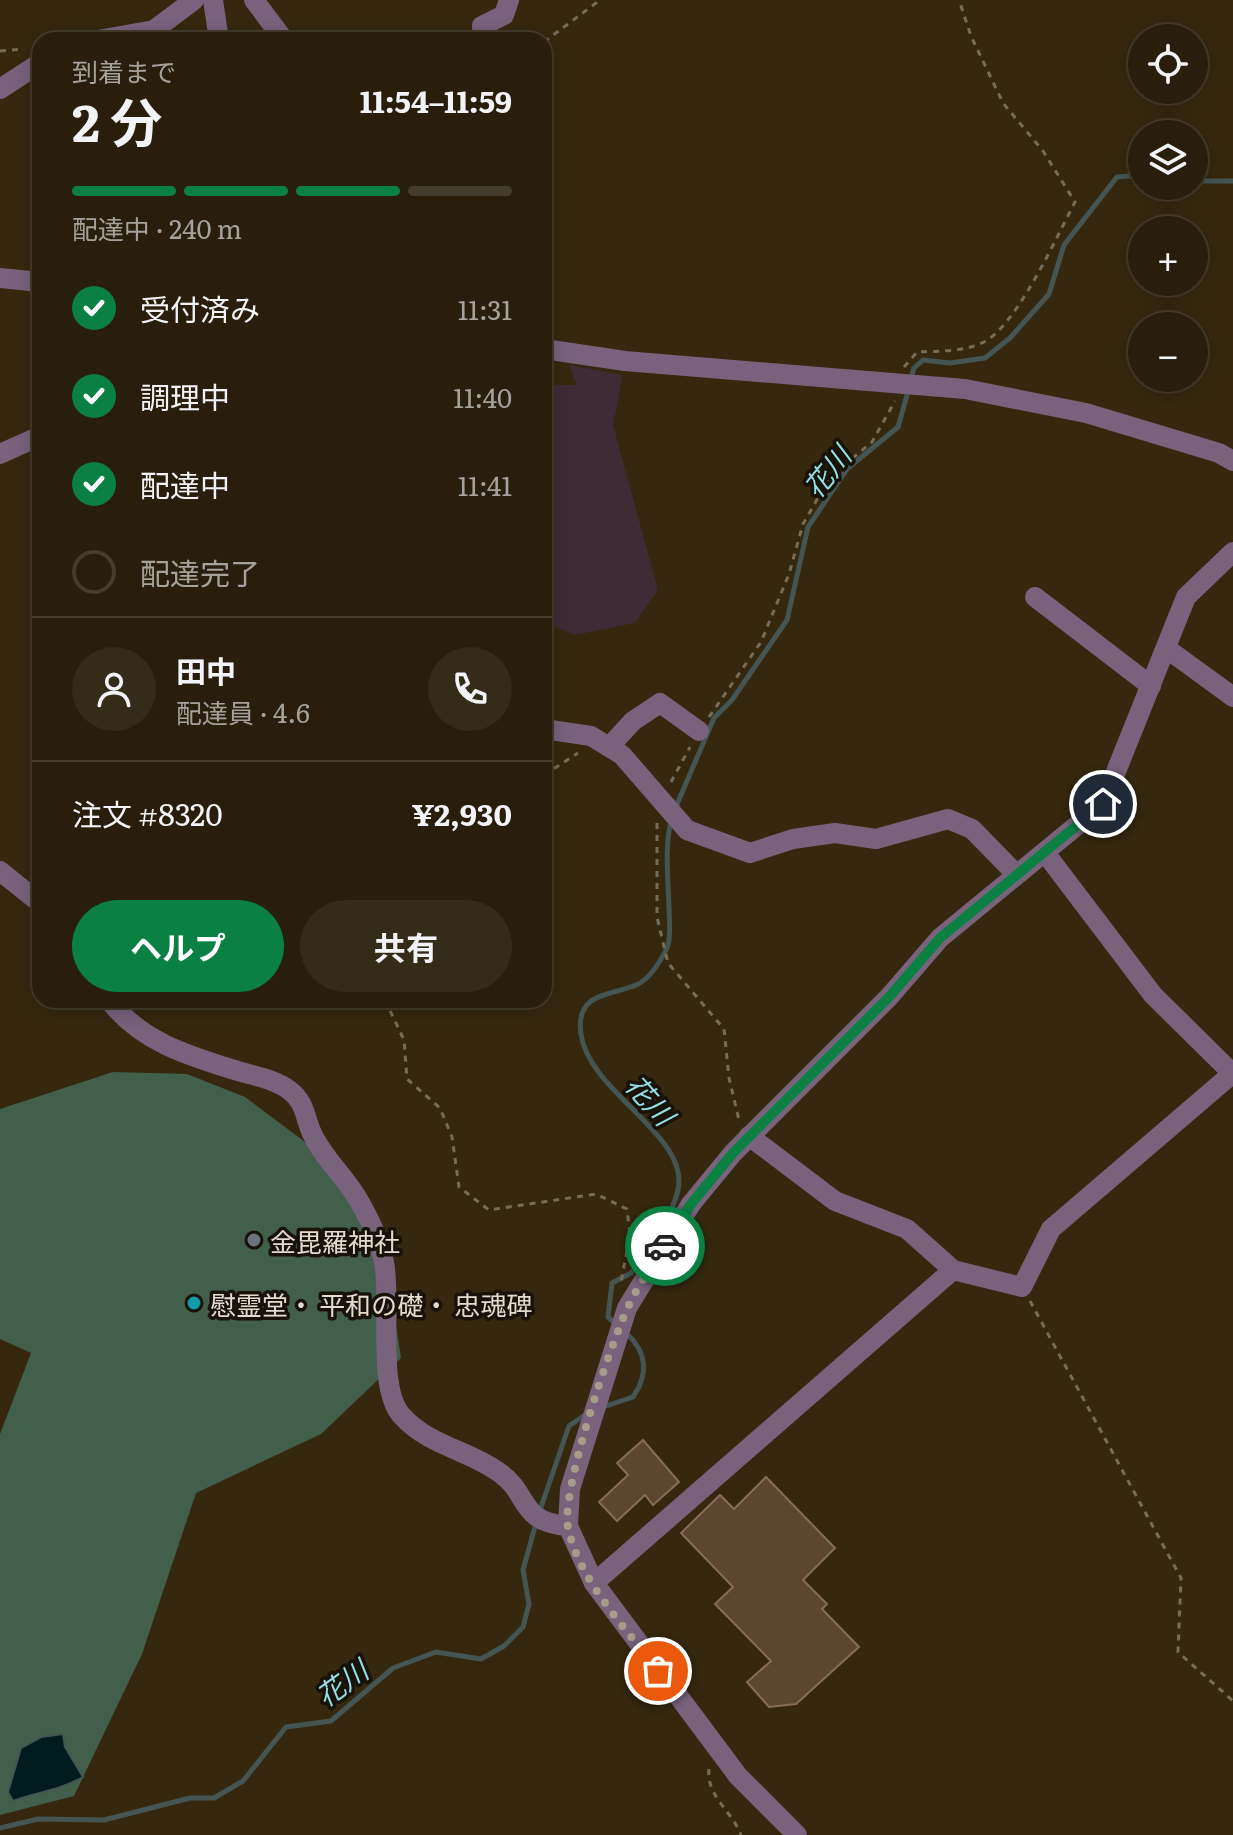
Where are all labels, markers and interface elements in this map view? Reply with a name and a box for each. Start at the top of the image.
map controls [1128,24,1208,392]
button: locate [1128,24,1208,104]
text: 到着まで [72,51,176,90]
text: 11:54–11:59 [360,78,512,122]
text: 2 分 [72,81,162,158]
button: layers [1128,120,1208,200]
text: 配達中 · 240 m [72,208,242,247]
button: + [1128,216,1208,296]
icon: check [72,286,116,330]
text: 受付済み [140,286,260,330]
text: 11:31 [458,289,512,328]
button: − [1128,312,1208,392]
icon: check [72,374,116,418]
text: 調理中 [140,374,230,418]
text: 11:40 [453,377,512,416]
water label: 花川 [792,434,862,506]
icon: check [72,462,116,506]
text: 配達中 [140,462,230,506]
text: 11:41 [458,465,512,504]
text: 配達完了 [140,550,260,594]
button: person [72,647,156,731]
button: phone [428,647,512,731]
text: 田中 [176,648,236,692]
text: 配達員 · 4.6 [176,692,310,731]
pin [1069,770,1137,838]
icon: home [1081,782,1125,826]
text: 注文 #8320 [72,791,223,835]
text: ¥2,930 [412,791,512,835]
button: ヘルプ [72,900,284,992]
button: 共有 [300,900,512,992]
water label: 花川 [617,1064,687,1136]
courier [625,1206,705,1286]
place label: 金毘羅神社 [270,1221,400,1260]
icon: car [643,1224,687,1268]
marker: 金毘羅神社 [245,1231,263,1249]
place label: 慰霊堂・ 平和の礎・ 忠魂碑 [210,1284,532,1323]
marker: 慰霊堂・ 平和の礎・ 忠魂碑 [185,1294,203,1312]
pin [624,1637,692,1705]
water label: 花川 [306,1647,378,1715]
icon: bag [636,1649,680,1693]

